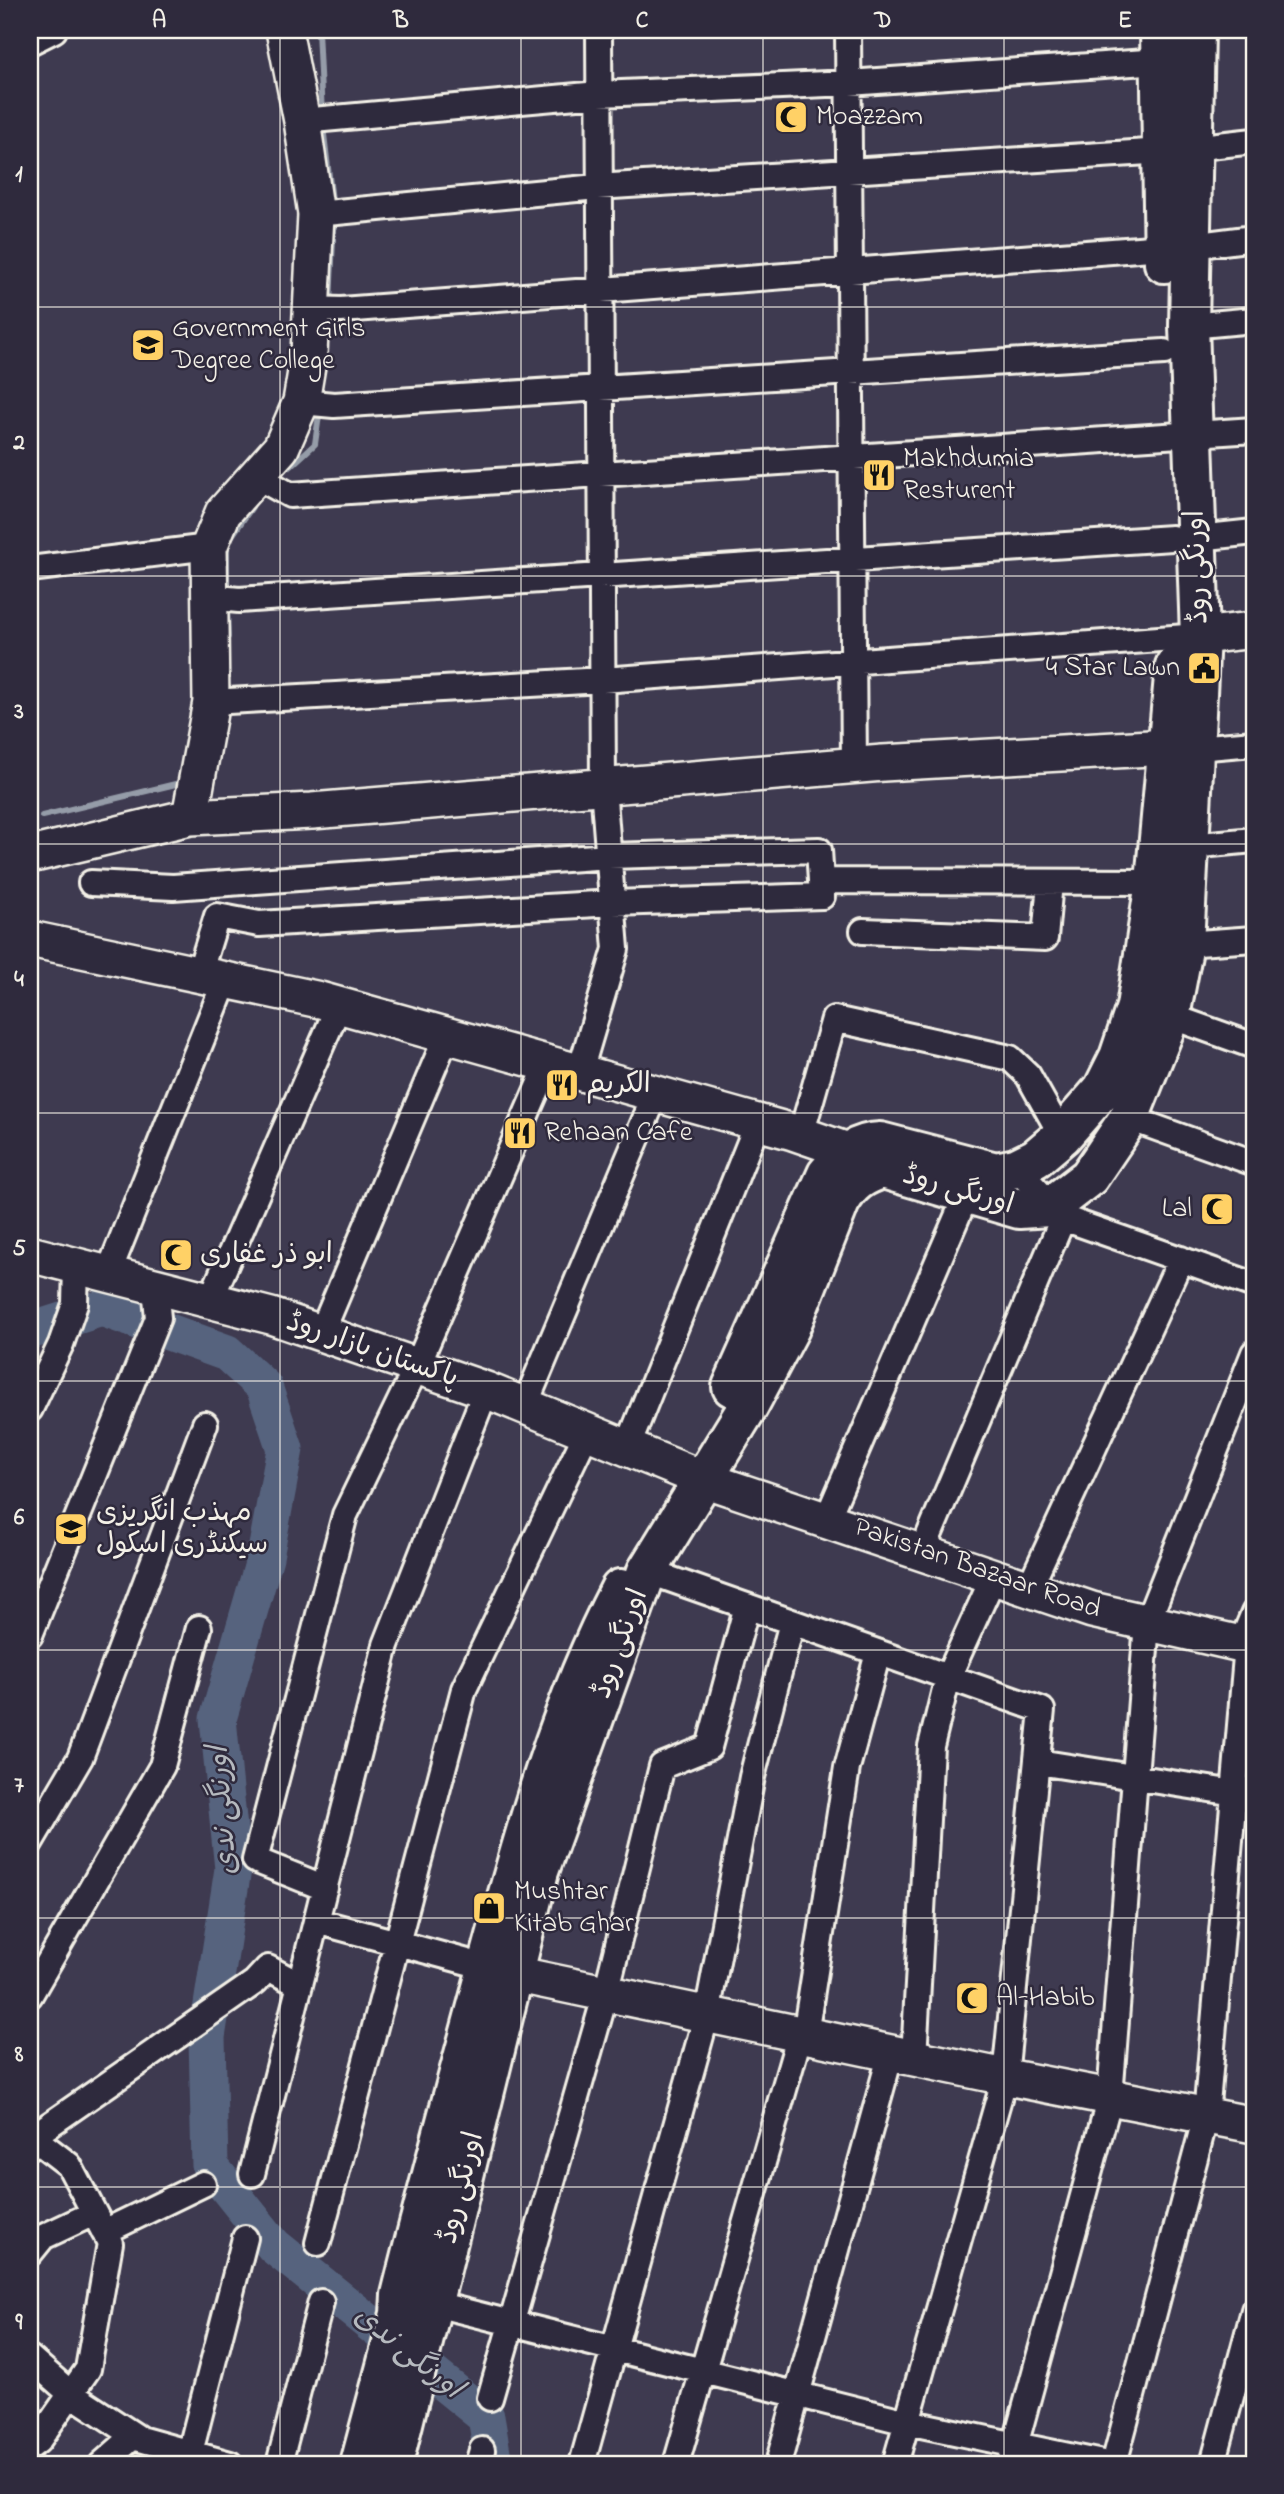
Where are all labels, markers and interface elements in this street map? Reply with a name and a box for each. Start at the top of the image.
text: A [152,5,166,38]
text: B [392,5,409,38]
text: C [636,5,649,38]
text: D [874,5,891,38]
text: E [1118,5,1132,38]
place label: Moazzam [816,97,923,138]
mosque icon: Moazzam [772,98,810,136]
text: 1 [15,159,23,192]
place label: Government Girls Degree College [171,309,366,382]
school or university icon: Government Girls Degree College [129,326,167,364]
text: 2 [12,427,25,460]
place label: Makhdumia Resturent [903,439,1034,512]
restaurant icon: Makhdumia Resturent [860,456,898,494]
street label: اورنگی روڈ [1176,509,1220,625]
place label: 4 Star Lawn [1046,648,1180,689]
public building icon: 4 Star Lawn [1185,649,1223,687]
text: 3 [13,696,24,729]
text: 4 [14,964,24,997]
place label: الکریم [586,1065,651,1106]
restaurant icon: الکریم [543,1066,581,1104]
place label: Rehaan Cafe [544,1113,693,1154]
restaurant icon: Rehaan Cafe [501,1114,539,1152]
street label: اورنگی روڈ [898,1156,1018,1226]
place label: Lal [1162,1189,1192,1230]
mosque icon: Lal [1198,1190,1236,1228]
text: 5 [12,1233,26,1266]
place label: ابو ذر غفاری [200,1235,333,1276]
mosque icon: ابو ذر غفاری [157,1236,195,1274]
street label: پاکستان بازار روڈ [280,1302,464,1400]
place label: مہذب انگریزی سیکنڈری اسکول [96,1493,268,1566]
text: 6 [14,1502,25,1535]
street label: Pakistan Bazaar Road [848,1507,1106,1631]
school or university icon: مہذب انگریزی سیکنڈری اسکول [52,1510,90,1548]
street label: اورنگی روڈ [582,1584,660,1704]
water label: اورنگی ندی [197,1742,250,1877]
text: 7 [14,1770,24,1803]
place label: Mushtar Kitab Ghar [514,1872,634,1945]
shop icon: Mushtar Kitab Ghar [470,1889,508,1927]
place label: Al-Habib [996,1978,1095,2019]
mosque icon: Al-Habib [953,1979,991,2017]
text: 8 [14,2039,24,2072]
street label: اورنگی روڈ [428,2128,496,2248]
water label: اورنگی ندی [343,2295,474,2413]
text: 9 [15,2307,24,2340]

